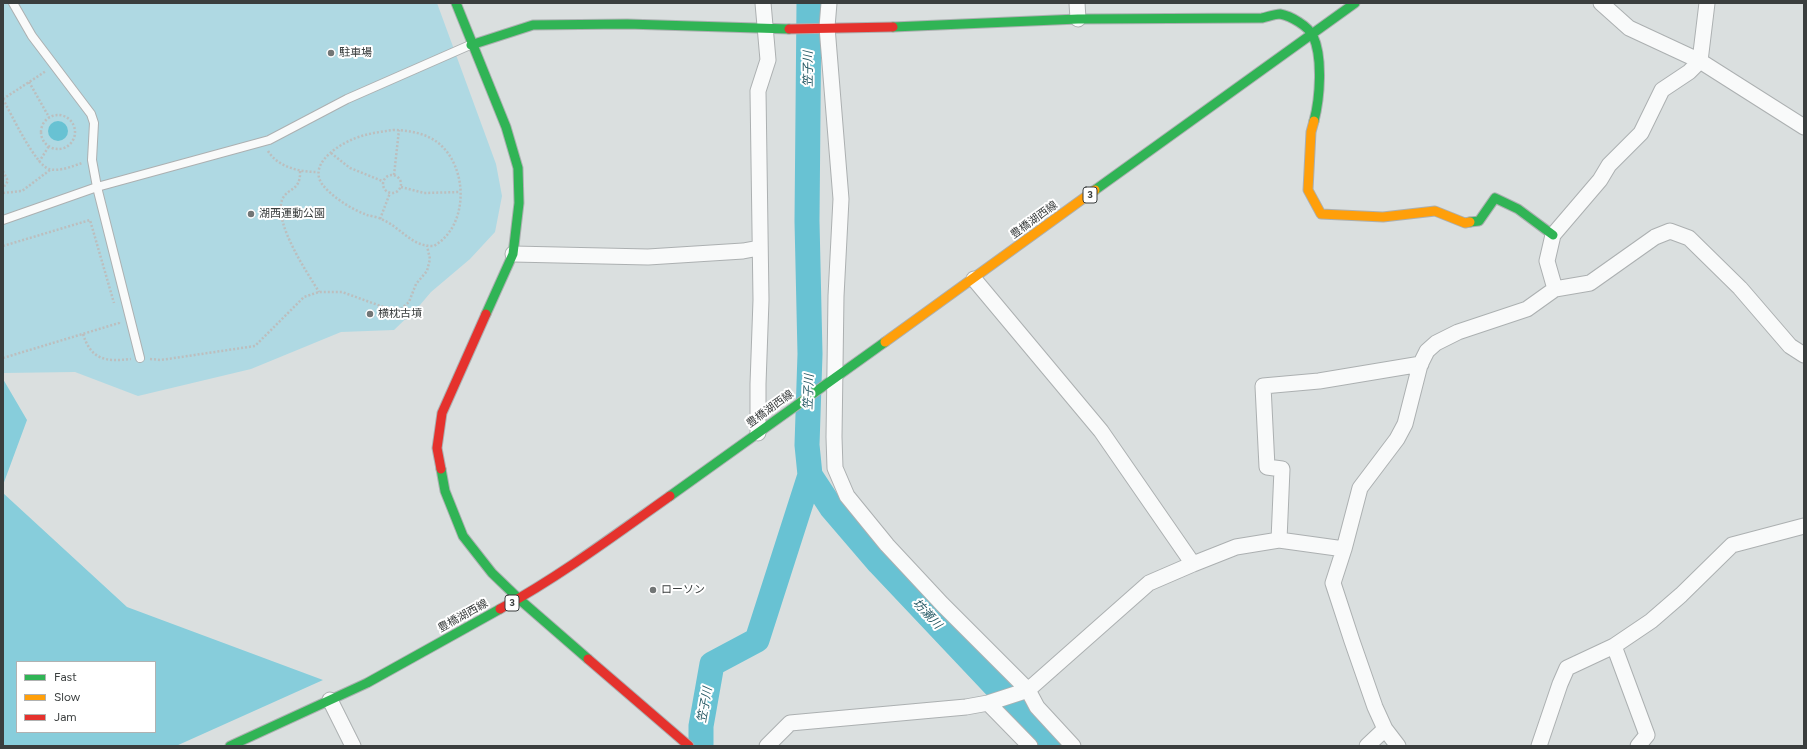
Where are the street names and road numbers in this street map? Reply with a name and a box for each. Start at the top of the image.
road number: 3 [1083,187,1097,203]
street label: 豊橋湖西線 [1008,198,1060,242]
street label: 豊橋湖西線 [744,387,796,431]
road number: 3 [505,595,519,611]
street label: 豊橋湖西線 [436,597,490,635]

